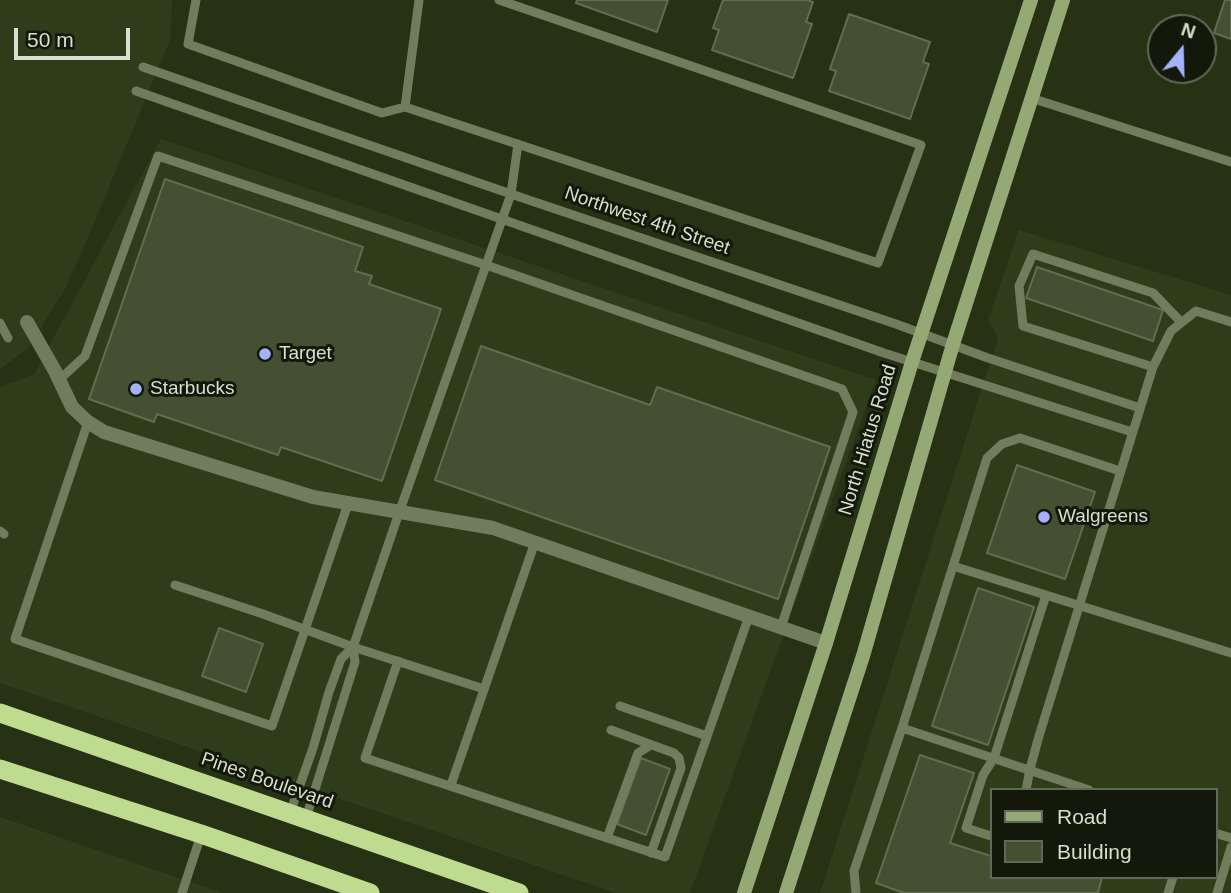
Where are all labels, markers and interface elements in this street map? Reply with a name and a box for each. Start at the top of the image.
scale bar [18,14,133,58]
north arrow [1147,14,1217,84]
text: N [1178,18,1198,43]
text: 50 m [27,28,74,51]
street label: Northwest 4th Street [561,182,733,260]
place label: Target [279,343,332,365]
marker: Target [257,346,273,362]
street label: North Hiatus Road [834,362,902,518]
place label: Starbucks [150,378,234,400]
marker: Starbucks [128,381,144,397]
place label: Walgreens [1058,506,1148,528]
marker: Walgreens [1036,509,1052,525]
street label: Pines Boulevard [198,748,336,814]
legend [990,788,1217,879]
text: Road [1057,805,1107,828]
text: Building [1057,840,1132,863]

